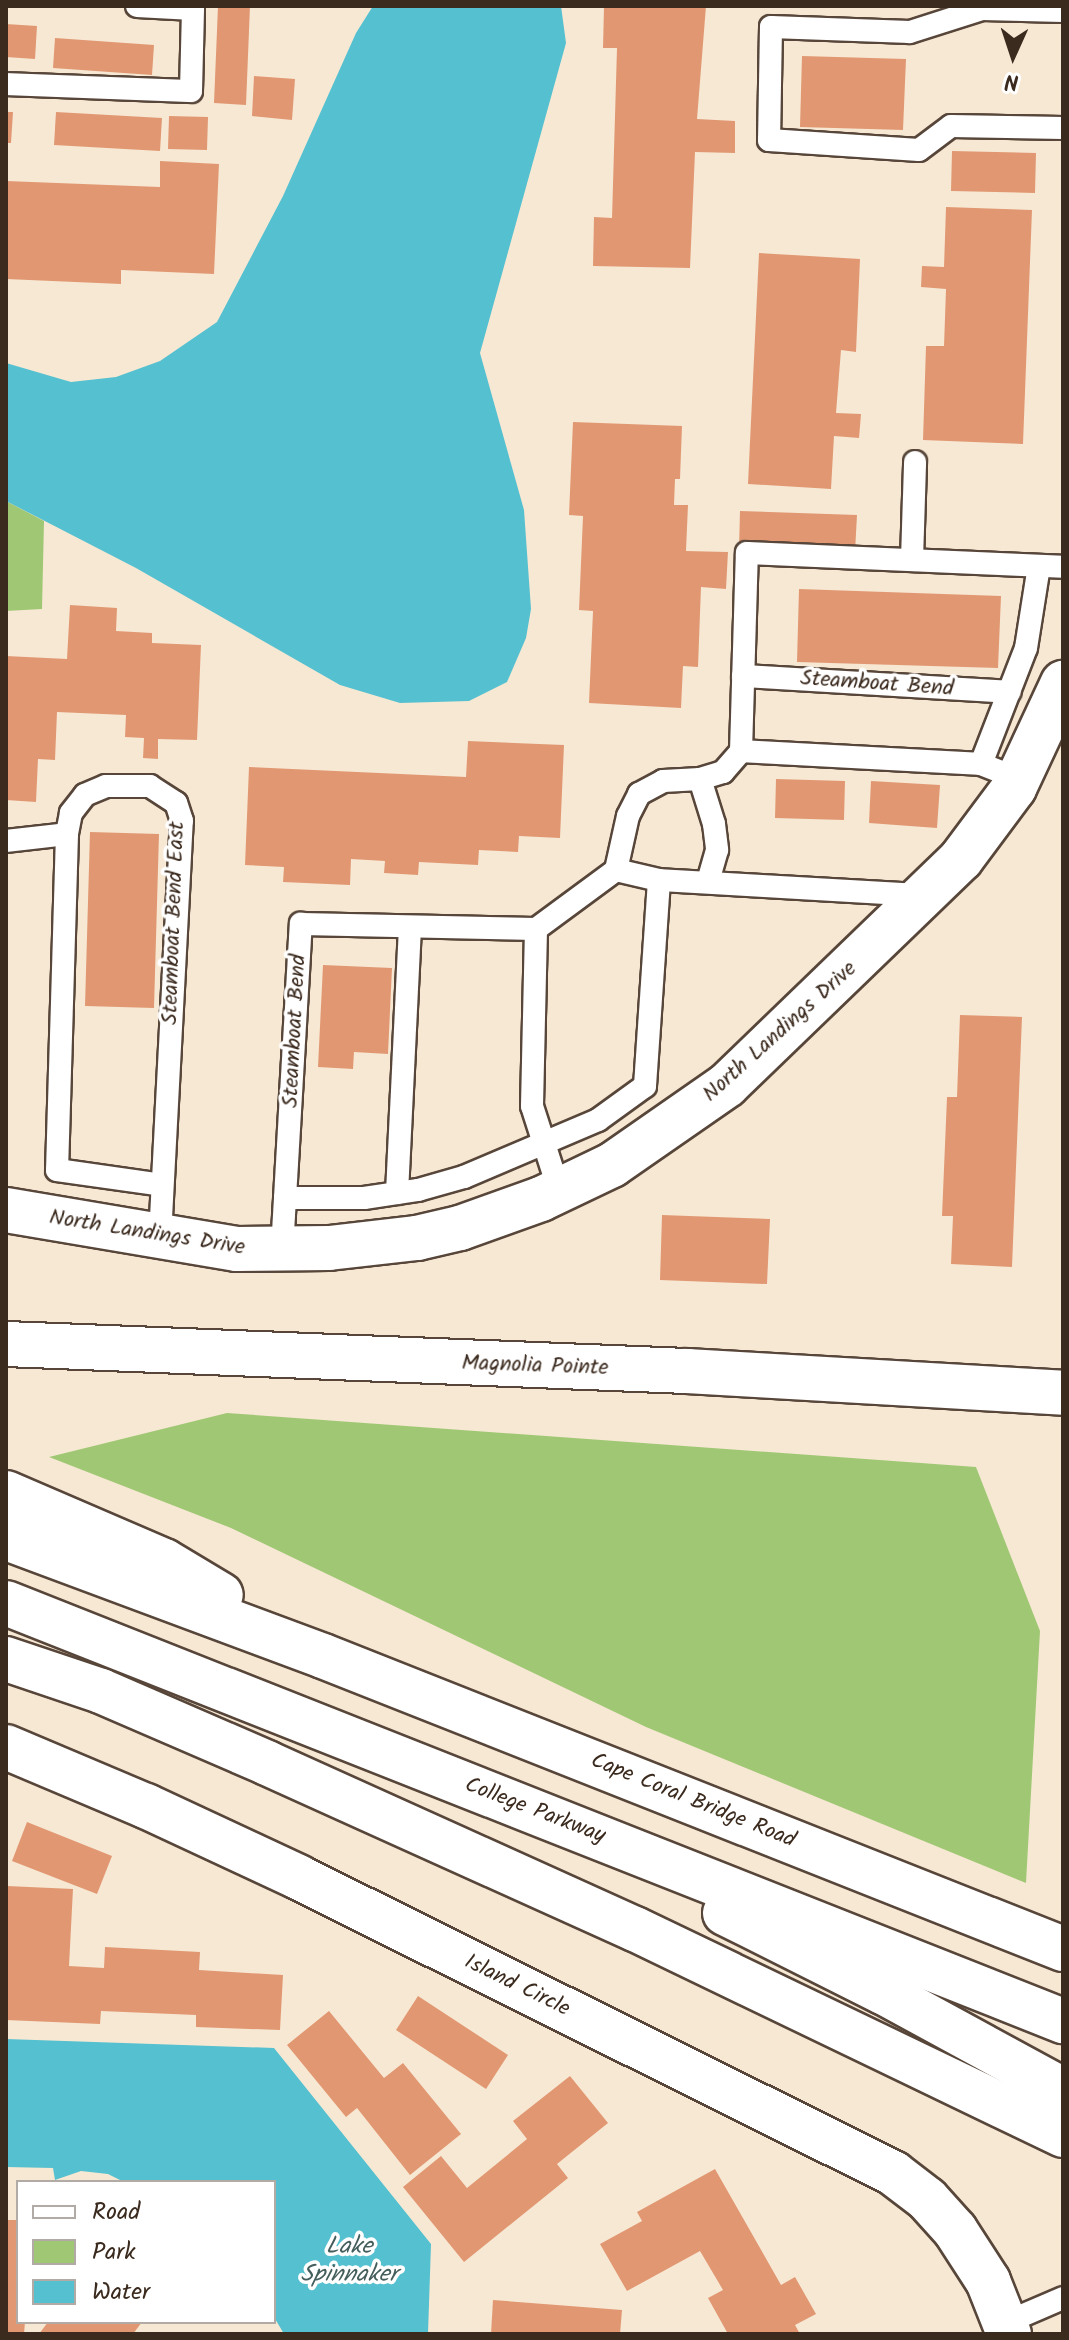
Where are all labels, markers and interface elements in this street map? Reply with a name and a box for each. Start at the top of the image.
north arrow [973,16,1053,96]
text: N [1004,63,1020,98]
street label: Steamboat Bend [799,665,955,703]
street label: Steamboat Bend East [157,821,191,1025]
street label: Steamboat Bend [278,954,312,1108]
street label: North Landings Drive [698,956,862,1108]
street label: North Landings Drive [47,1204,247,1262]
street label: Magnolia Pointe [461,1350,609,1382]
street label: Cape Coral Bridge Road [587,1748,799,1854]
street label: College Parkway [461,1772,609,1850]
street label: Island Circle [460,1949,574,2023]
legend [16,2180,276,2324]
text: Road [92,2193,140,2232]
text: Park [92,2233,136,2272]
water label: Lake Spinnaker [301,2233,397,2289]
text: Water [92,2273,150,2312]

